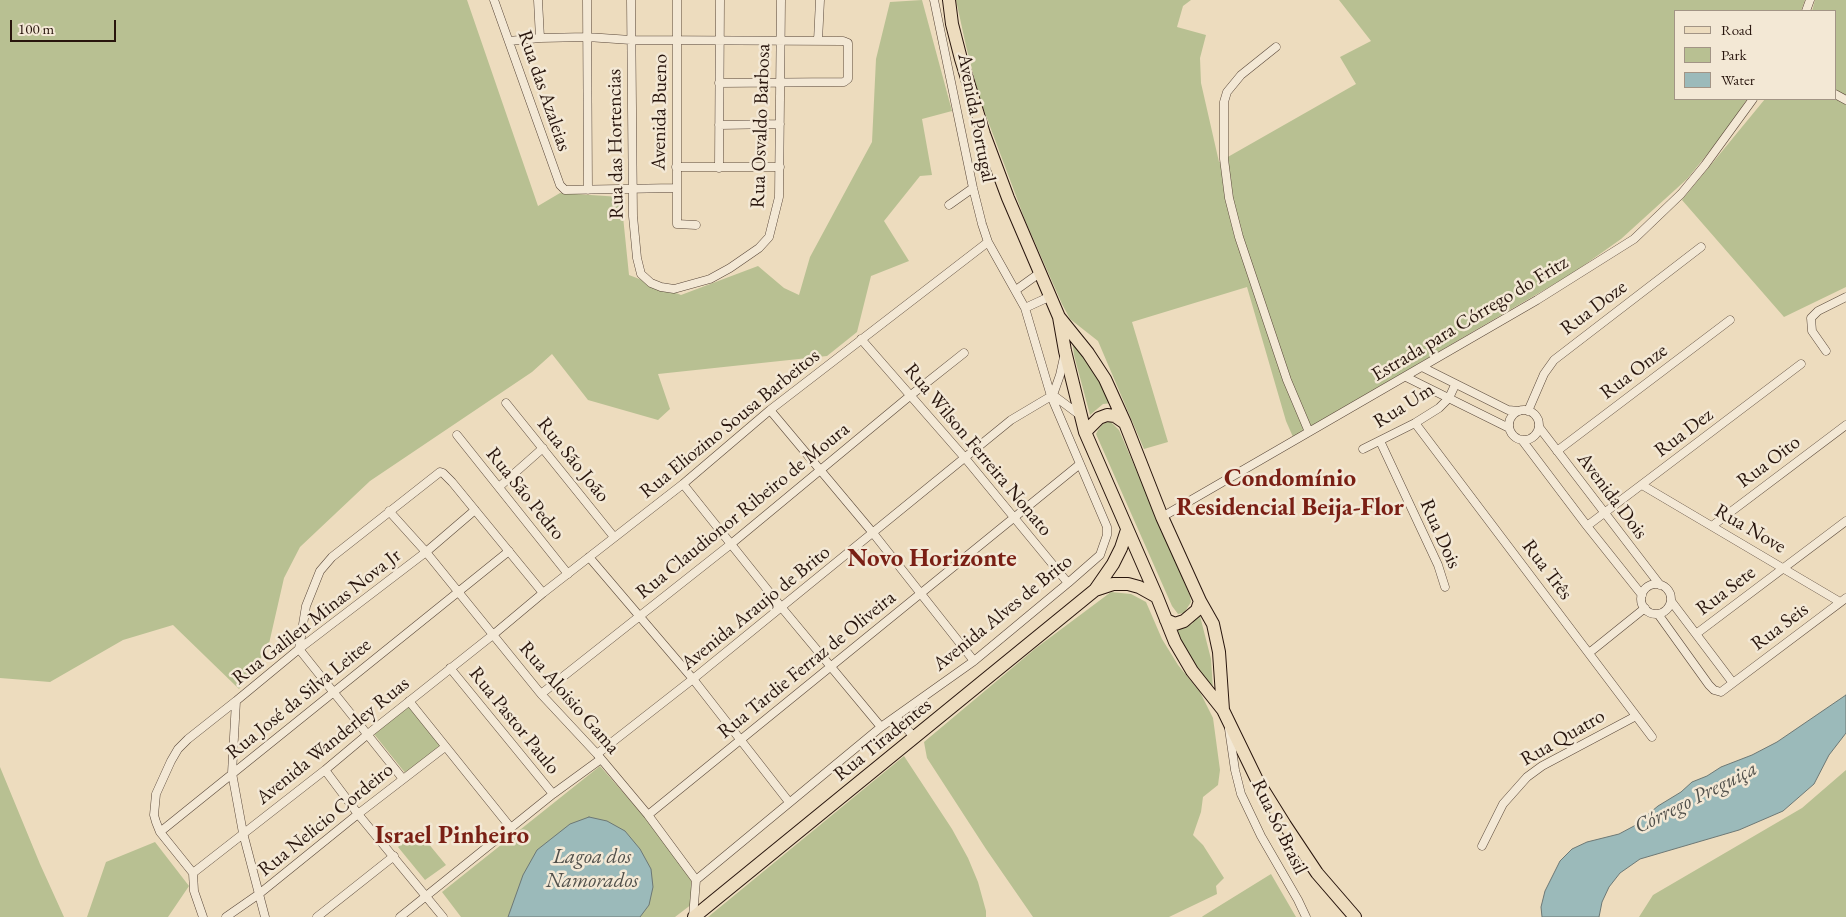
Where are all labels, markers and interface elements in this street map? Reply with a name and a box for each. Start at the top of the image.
scale bar [12,10,119,42]
legend [1674,10,1836,100]
text: 100 m [18,19,54,38]
text: Road [1721,20,1752,39]
street label: Rua das Azaleias [512,27,576,155]
street label: Rua Osvaldo Barbosa [746,43,776,209]
text: Park [1721,45,1747,64]
street label: Avenida Portugal [952,51,1000,185]
street label: Avenida Bueno [647,53,673,171]
street label: Rua das Hortencias [603,69,629,219]
text: Water [1721,70,1755,89]
street label: Estrada para Córrego do Fritz [1367,251,1573,387]
street label: Rua Doze [1556,275,1632,341]
street label: Rua Onze [1596,339,1672,405]
street label: Rua Eliozino Sousa Barbeitos [635,344,825,504]
street label: Rua Wilson Ferreira Nonato [899,359,1057,541]
street label: Rua Um [1369,378,1439,434]
street label: Rua Dez [1650,403,1718,463]
street label: Rua São João [532,413,614,507]
street label: Rua Claudionor Ribeiro de Moura [631,417,855,605]
street label: Rua Oito [1733,430,1805,494]
street label: Rua São Pedro [480,443,570,545]
street label: Avenida Dois [1572,448,1652,544]
district label: Condomínio Residencial Beija-Flor [1176,464,1404,523]
street label: Rua Dois [1414,496,1466,572]
street label: Rua Nove [1710,499,1790,559]
street label: Rua Três [1517,535,1577,605]
street label: Avenida Araujo de Brito [677,540,835,676]
street label: Rua Galileu Minas Nova Jr [228,544,406,690]
district label: Novo Horizonte [847,544,1017,574]
street label: Avenida Alves de Brito [928,549,1078,677]
street label: Rua Sete [1692,561,1760,621]
street label: Rua Tardie Ferraz de Oliveira [713,586,901,744]
street label: Rua Seis [1747,598,1813,656]
street label: Rua José da Silva Leitee [222,633,376,765]
street label: Rua Aloisio Gama [514,637,624,759]
street label: Rua Pastor Paulo [463,662,565,780]
street label: Avenida Wanderley Ruas [252,672,414,810]
street label: Rua Tiradentes [829,693,937,787]
street label: Rua Quatro [1517,704,1609,772]
water label: Córrego Preguiça [1630,756,1762,840]
street label: Rua Nelicio Cordeiro [253,758,399,882]
street label: Rua Só Brasil [1246,776,1312,878]
district label: Israel Pinheiro [375,821,529,851]
water label: Lagoa dos Namorados [546,844,638,894]

